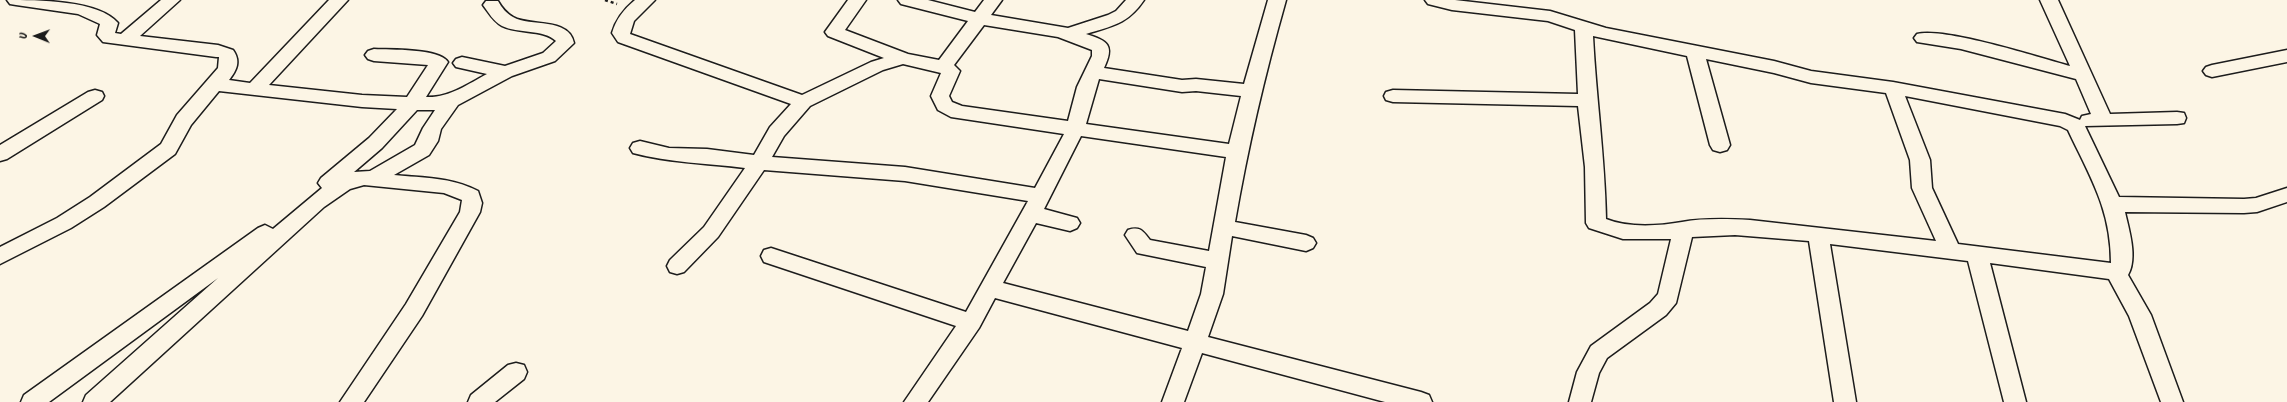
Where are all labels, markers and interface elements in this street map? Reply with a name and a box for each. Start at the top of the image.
north arrow [16,16,56,56]
text: U [15,32,33,39]

